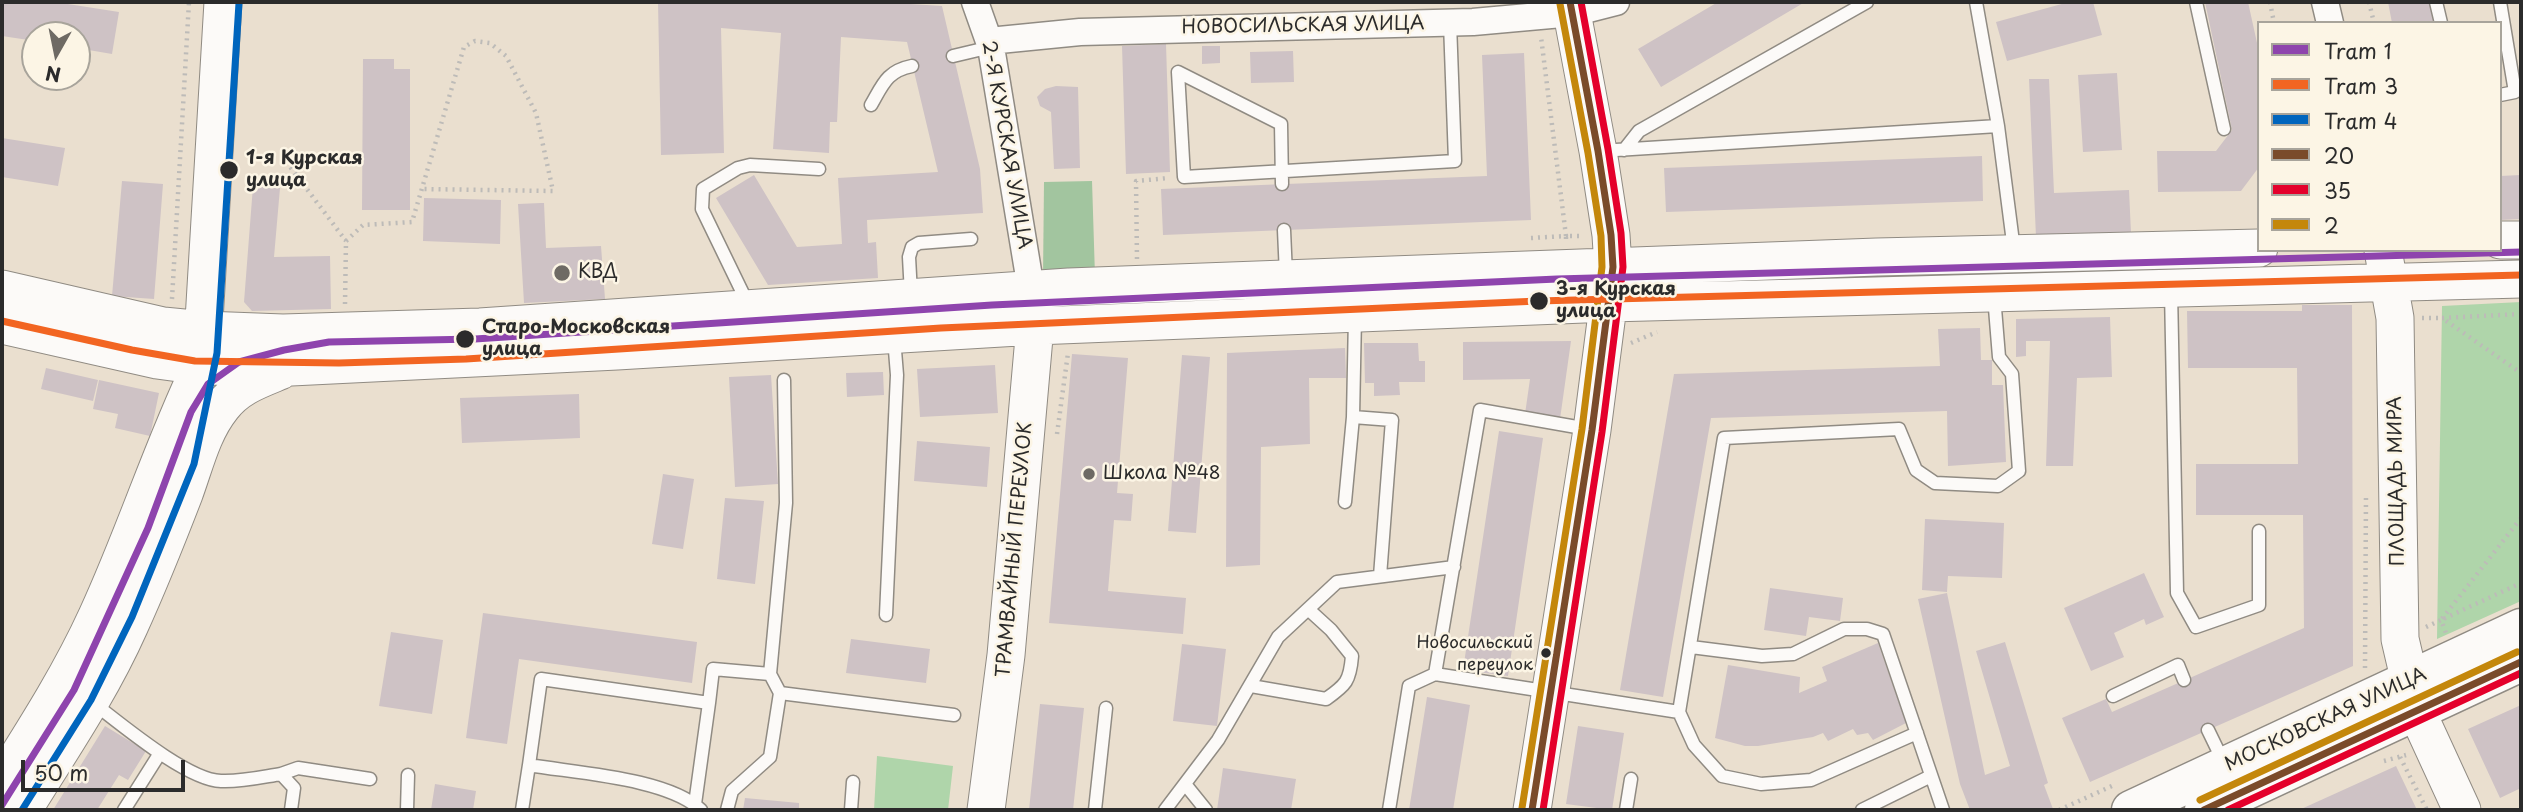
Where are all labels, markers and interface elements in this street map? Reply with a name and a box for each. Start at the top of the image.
street label: НОВОСИЛЬСКАЯ УЛИЦА [1181,12,1425,40]
north arrow [21,21,91,91]
legend [2257,21,2502,252]
text: Tram 1 [2324,34,2392,66]
street label: 2-Я КУРСКАЯ УЛИЦА [976,39,1036,251]
text: N [43,60,63,90]
text: Tram 3 [2324,69,2398,101]
text: Tram 4 [2324,104,2398,136]
text: 20 [2324,139,2354,171]
place label: 1-я Курская улица [246,148,363,192]
marker: 1-я Курская улица [218,159,240,181]
text: 35 [2324,174,2351,206]
text: 2 [2324,209,2339,241]
place label: КВД [578,262,618,284]
marker: КВД [552,263,572,283]
place label: 3-я Курская улица [1556,279,1676,323]
marker: 3-я Курская улица [1528,290,1550,312]
place label: Старо-Московская улица [482,317,670,361]
marker: Старо-Московская улица [454,328,476,350]
street label: ПЛОЩАДЬ МИРА [2384,396,2410,566]
street label: ТРАМВАЙНЫЙ ПЕРЕУЛОК [992,421,1038,679]
place label: Школа №48 [1103,463,1221,485]
marker: Школа №48 [1081,466,1097,482]
place label: Новосильский переулок [1416,633,1533,673]
marker: Новосильский переулок [1539,646,1553,660]
street label: МОСКОВСКАЯ УЛИЦА [2222,663,2430,777]
scale bar [24,746,189,790]
text: 50 m [34,756,88,788]

